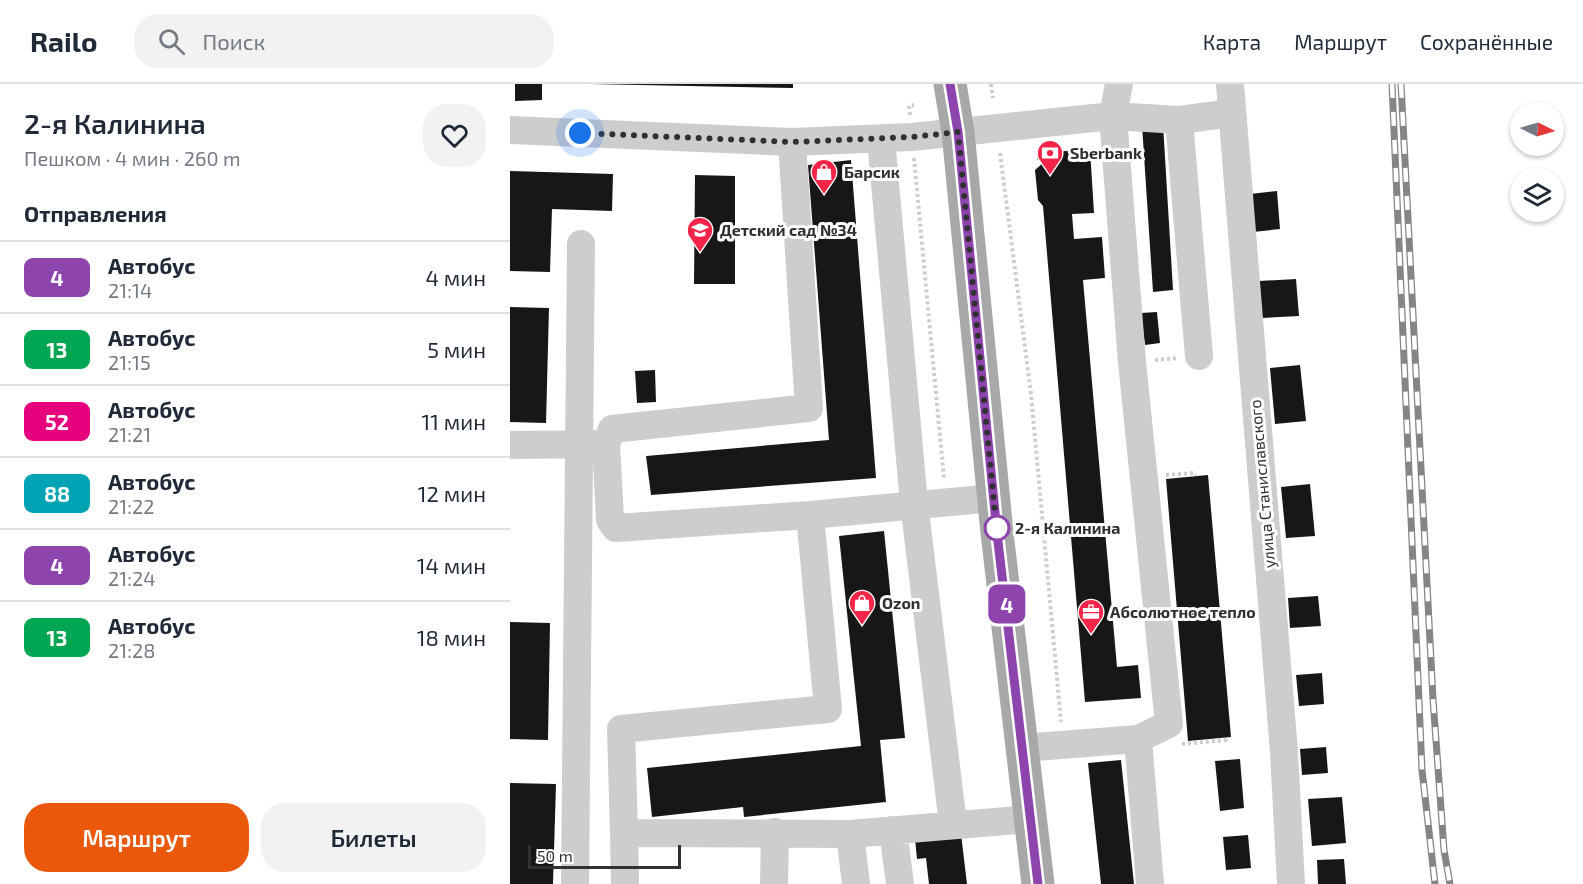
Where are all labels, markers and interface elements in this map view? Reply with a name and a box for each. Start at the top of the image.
search box [134,14,554,68]
text: Railo [30,24,98,58]
icon: search [155,25,188,58]
text: Поиск [203,28,265,54]
text: Карта [1203,29,1261,54]
text: Маршрут [1294,29,1387,54]
text: Сохранённые [1420,29,1553,54]
north arrow [1510,102,1564,156]
map controls [1510,102,1564,222]
button: heart [423,104,486,167]
text: 2-я Калинина [24,106,206,140]
your location [565,118,595,148]
bank icon: Sberbank [1035,138,1065,176]
place label: Sberbank [1070,143,1142,162]
text: Пешком · 4 мин · 260 m [24,146,240,170]
shop icon: Барсик [809,157,839,195]
place label: Барсик [844,162,900,181]
button: layers [1510,168,1564,222]
text: Отправления [24,200,167,226]
school or university icon: Детский сад №34 [685,215,715,253]
place label: Детский сад №34 [720,220,857,239]
text: Автобус [108,252,196,278]
text: 4 мин [425,264,486,290]
text: 4 [50,265,64,290]
text: 21:14 [108,278,152,302]
text: Автобус [108,324,196,350]
text: 5 мин [427,336,486,362]
text: 13 [47,337,67,362]
text: 21:15 [108,350,151,374]
text: Автобус [108,396,196,422]
street label: улица Станиславского [1245,399,1279,569]
text: 11 мин [421,408,486,434]
text: 52 [45,409,69,434]
text: 21:21 [108,422,151,446]
text: Автобус [108,468,196,494]
text: 12 мин [418,480,486,506]
text: 88 [44,481,70,506]
text: 21:22 [108,494,154,518]
marker: 2-я Калинина [984,515,1010,541]
place label: 2-я Калинина [1015,518,1120,537]
text: Автобус [108,540,196,566]
text: 14 мин [417,552,486,578]
text: 4 [50,553,64,578]
text: 21:24 [108,566,155,590]
line badge: 4 [988,584,1026,624]
shop icon: Ozon [847,588,877,626]
text: 4 [1000,592,1014,617]
place label: Ozon [882,593,920,612]
office icon: Абсолютное тепло [1076,597,1106,635]
place label: Абсолютное тепло [1110,602,1256,621]
text: Автобус [108,612,196,638]
text: 18 мин [417,624,486,650]
text: 13 [47,625,67,650]
text: 21:28 [108,638,155,662]
button: Маршрут [24,803,249,872]
button: Билеты [261,803,486,872]
scale bar [528,842,681,870]
text: 50 m [537,846,573,865]

